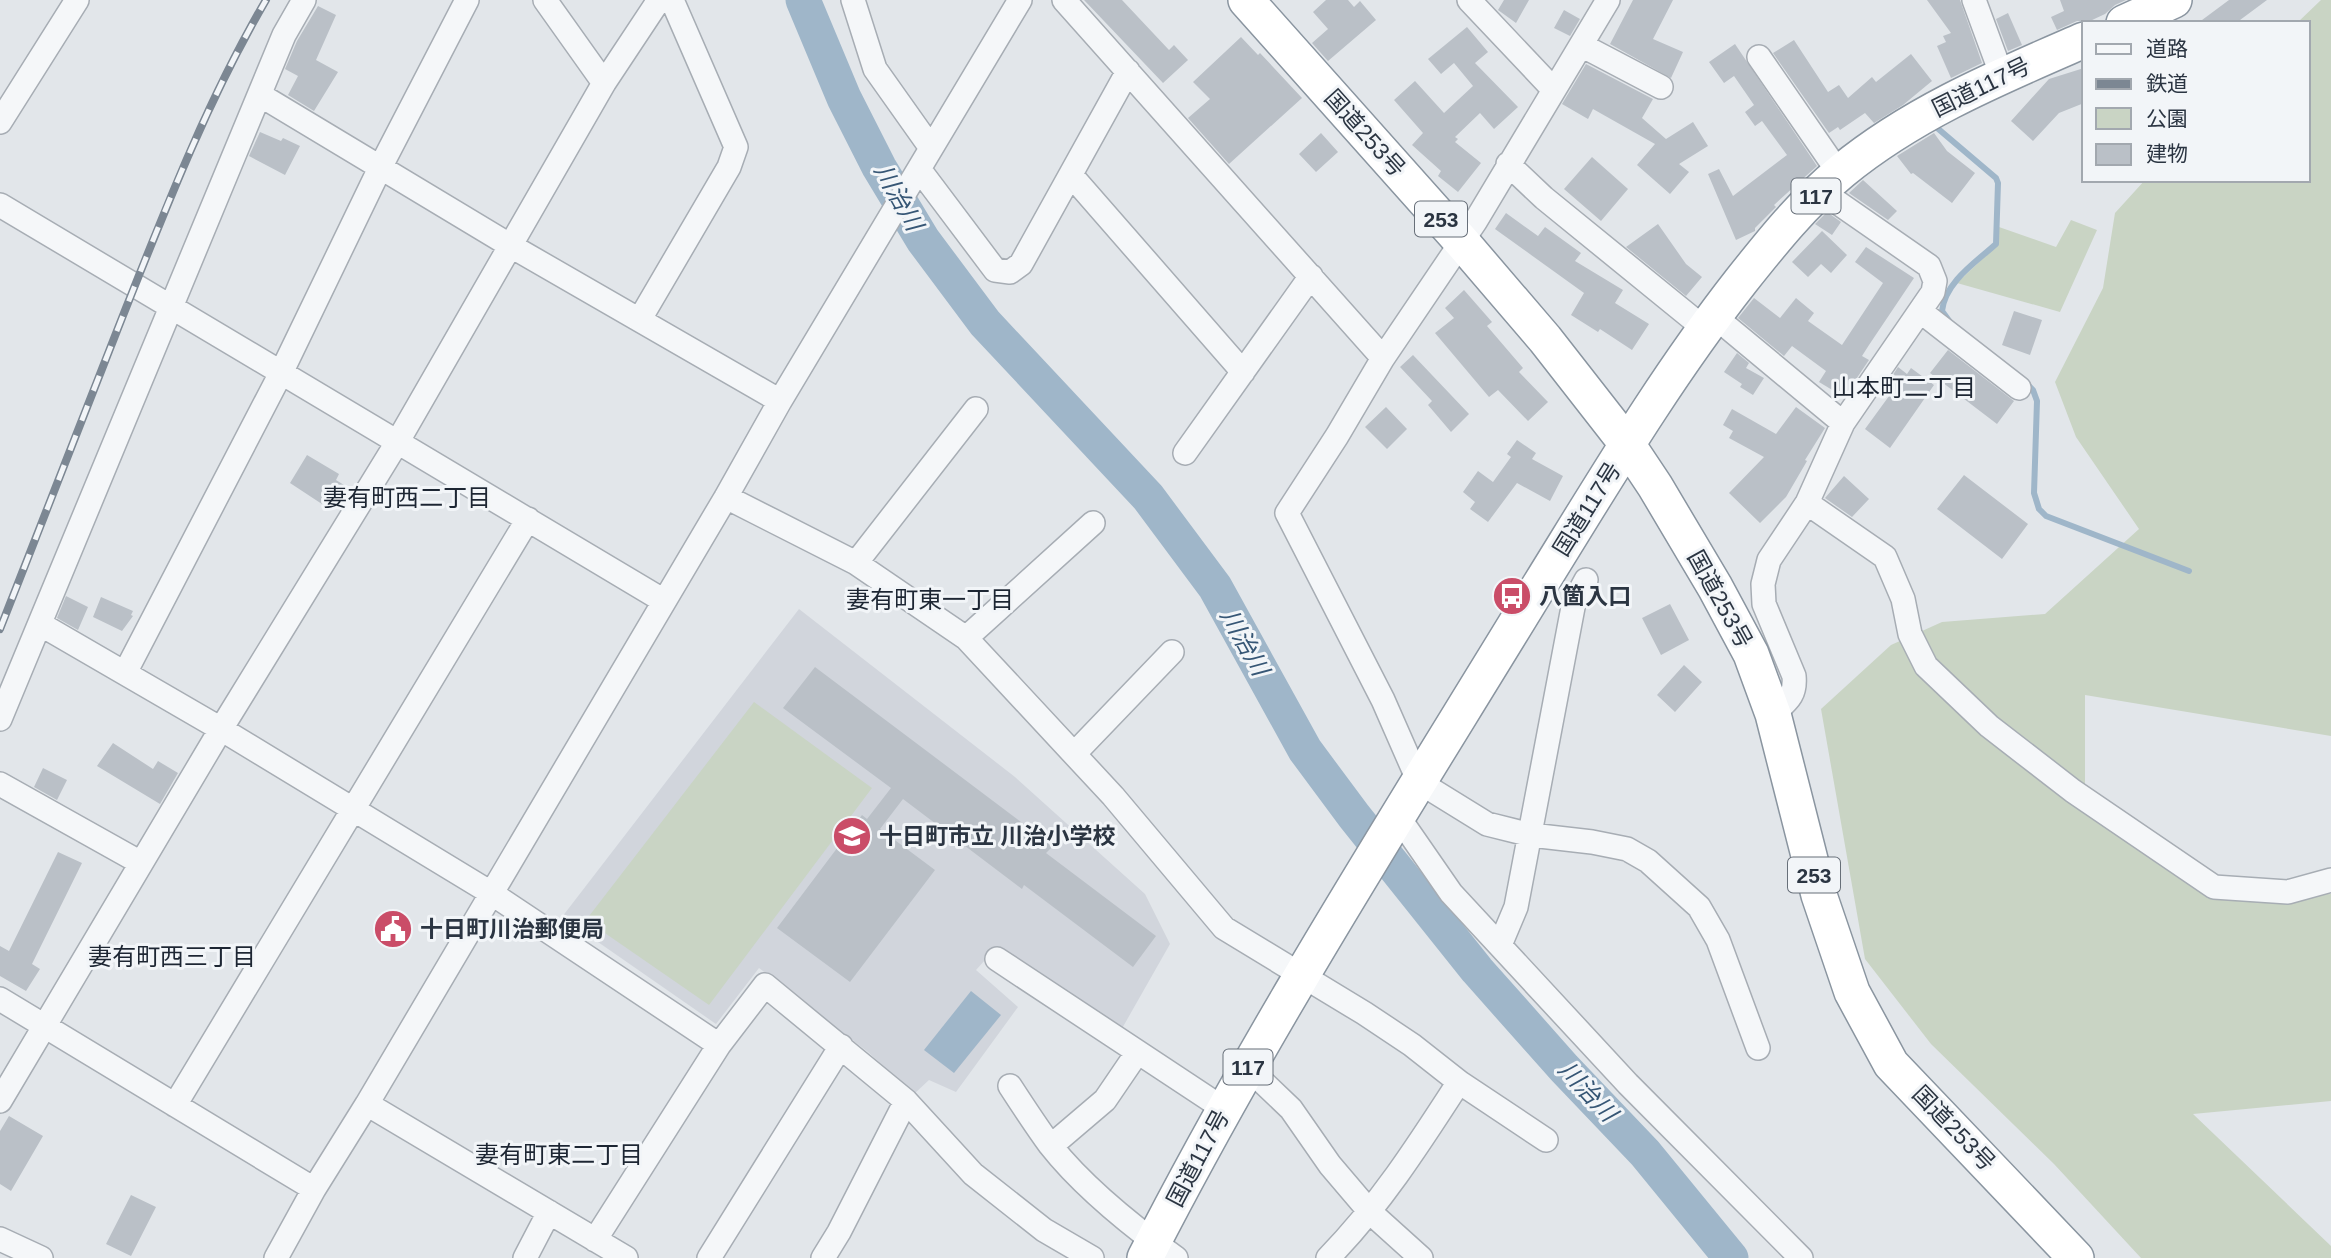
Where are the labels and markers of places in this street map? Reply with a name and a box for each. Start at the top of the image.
bus stop icon: 八箇入口 [1491,575,1533,617]
place label: 八箇入口 [1539,583,1631,609]
school or university icon: 十日町市立 川治小学校 [831,815,873,857]
place label: 十日町市立 川治小学校 [879,823,1115,849]
public building icon: 十日町川治郵便局 [372,908,414,950]
place label: 十日町川治郵便局 [420,916,604,942]

